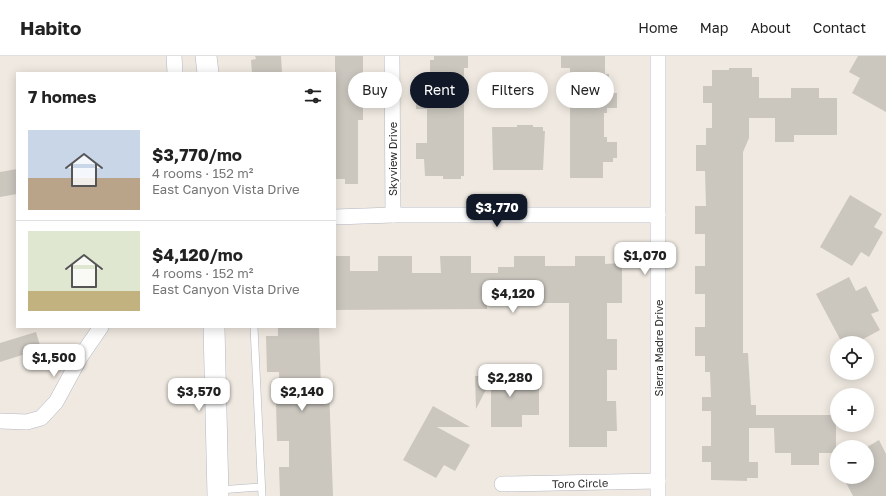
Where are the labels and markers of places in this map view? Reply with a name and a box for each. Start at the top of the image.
pin: $3,770 [464,194,530,228]
pin: $1,070 [612,242,678,276]
pin: $4,120 [480,280,546,314]
pin: $1,500 [21,344,87,378]
pin: $2,280 [477,364,543,398]
pin: $3,570 [166,378,232,412]
pin: $2,140 [269,378,335,412]

